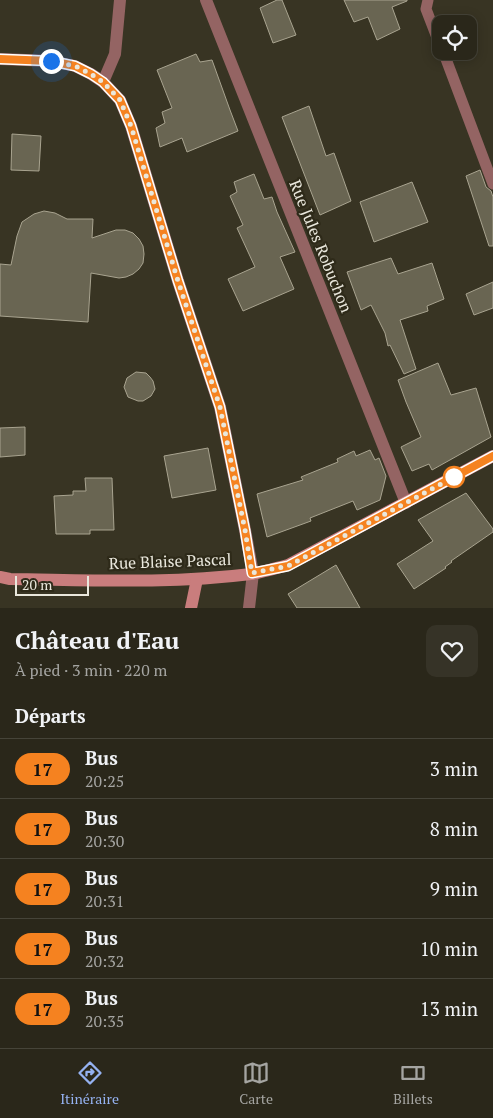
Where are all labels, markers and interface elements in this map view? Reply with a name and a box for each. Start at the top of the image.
map controls [432,15,477,60]
button: locate [432,15,477,60]
your location [39,49,64,74]
street label: Rue Jules Robuchon [284,176,358,316]
unlabelled marker [443,466,465,488]
street label: Rue Blaise Pascal [108,548,232,574]
scale bar [15,573,89,596]
text: 20 m [22,575,52,594]
text: Château d'Eau [15,624,180,656]
button: heart [426,625,478,677]
text: À pied · 3 min · 220 m [15,659,167,681]
text: Départs [15,703,86,728]
text: Bus [85,745,118,770]
text: 3 min [430,756,478,781]
text: 17 [32,757,53,781]
text: 20:25 [85,770,124,792]
text: Bus [85,805,118,830]
text: 8 min [430,816,478,841]
text: 17 [32,817,53,841]
text: 20:30 [85,830,124,852]
text: Bus [85,865,118,890]
text: 9 min [430,876,478,901]
text: 17 [32,877,53,901]
text: 20:31 [85,890,124,912]
text: Bus [85,925,118,950]
text: 10 min [420,936,478,961]
text: 17 [32,937,53,961]
text: 20:32 [85,950,124,972]
text: Bus [85,985,118,1010]
text: 13 min [420,996,478,1021]
text: 17 [32,997,53,1021]
text: 20:35 [85,1010,124,1032]
tab: Itinéraire [60,1059,119,1108]
tab: Carte [239,1059,273,1108]
tab: Billets [393,1059,433,1108]

